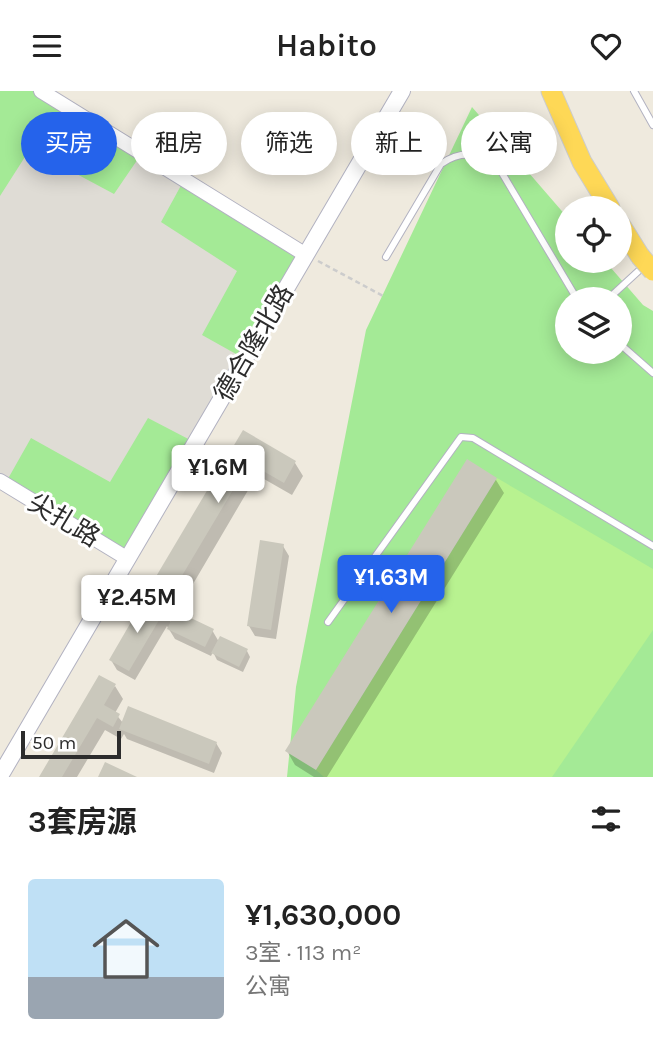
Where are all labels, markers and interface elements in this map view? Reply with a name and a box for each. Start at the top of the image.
icon: menu [28,27,66,65]
text: Habito [276,27,377,64]
icon: heart [587,27,625,65]
chip: 买房 [21,112,117,175]
chip: 租房 [131,112,227,175]
chip: 筛选 [241,112,337,175]
chip: 新上 [351,112,447,175]
chip: 公寓 [461,112,557,175]
map controls [555,196,632,364]
button: locate [555,196,632,273]
street label: 德合隆北路 [208,279,300,407]
button: layers [555,287,632,364]
pin: ¥1.6M [169,445,267,505]
text: ¥1.6M [188,454,248,481]
street label: 尖扎路 [23,487,105,553]
pin: ¥1.63M [334,555,448,615]
text: ¥1.63M [353,564,429,591]
pin: ¥2.45M [80,575,194,635]
text: ¥2.45M [97,584,177,611]
scale bar [21,728,121,760]
text: 50 m [32,732,76,754]
icon: filters [587,800,625,838]
text: 3套房源 [28,804,137,840]
text: ¥1,630,000 [245,897,401,933]
icon: home [84,907,168,991]
text: 3室 · 113 m² [245,939,362,966]
text: 公寓 [245,973,291,1000]

